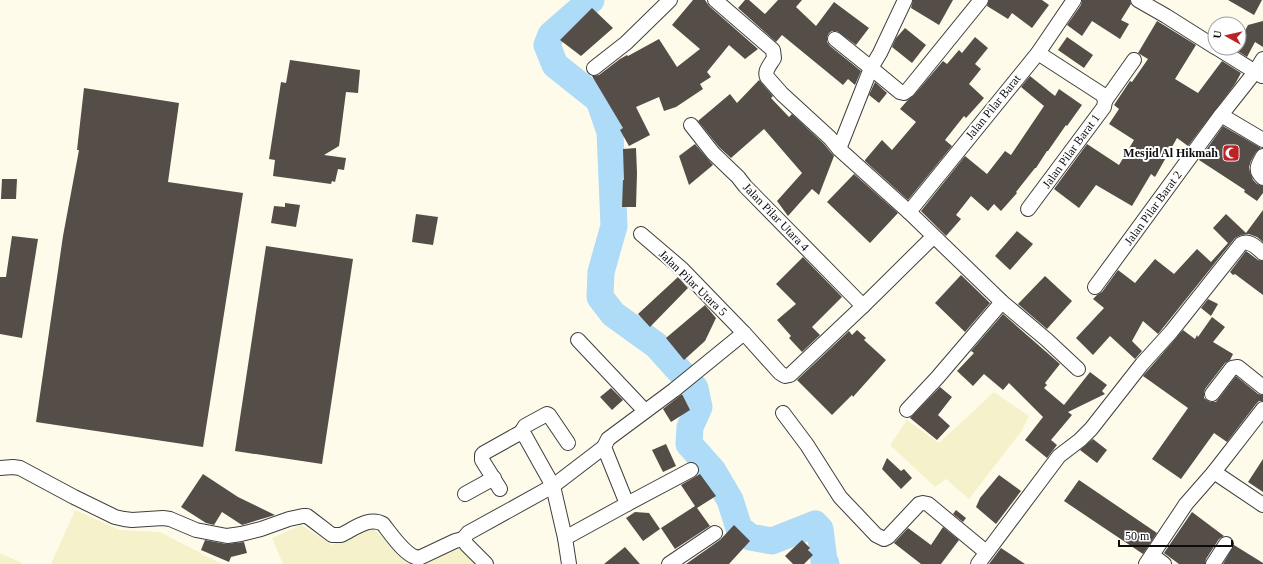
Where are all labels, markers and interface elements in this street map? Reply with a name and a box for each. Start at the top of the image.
north arrow [1207,16,1247,56]
text: U [1211,30,1224,39]
street label: Jalan Pilar Barat [963,71,1024,142]
street label: Jalan Pilar Barat 1 [1039,111,1103,191]
mosque icon: Mesjid Al Hikmah [1221,143,1241,163]
place label: Mesjid Al Hikmah [1123,146,1218,160]
street label: Jalan Pilar Barat 2 [1121,168,1185,248]
street label: Jalan Pilar Utara 4 [740,180,812,254]
street label: Jalan Pilar Utara 5 [656,247,730,319]
scale bar [1119,522,1232,548]
text: 50 m [1125,529,1150,543]

